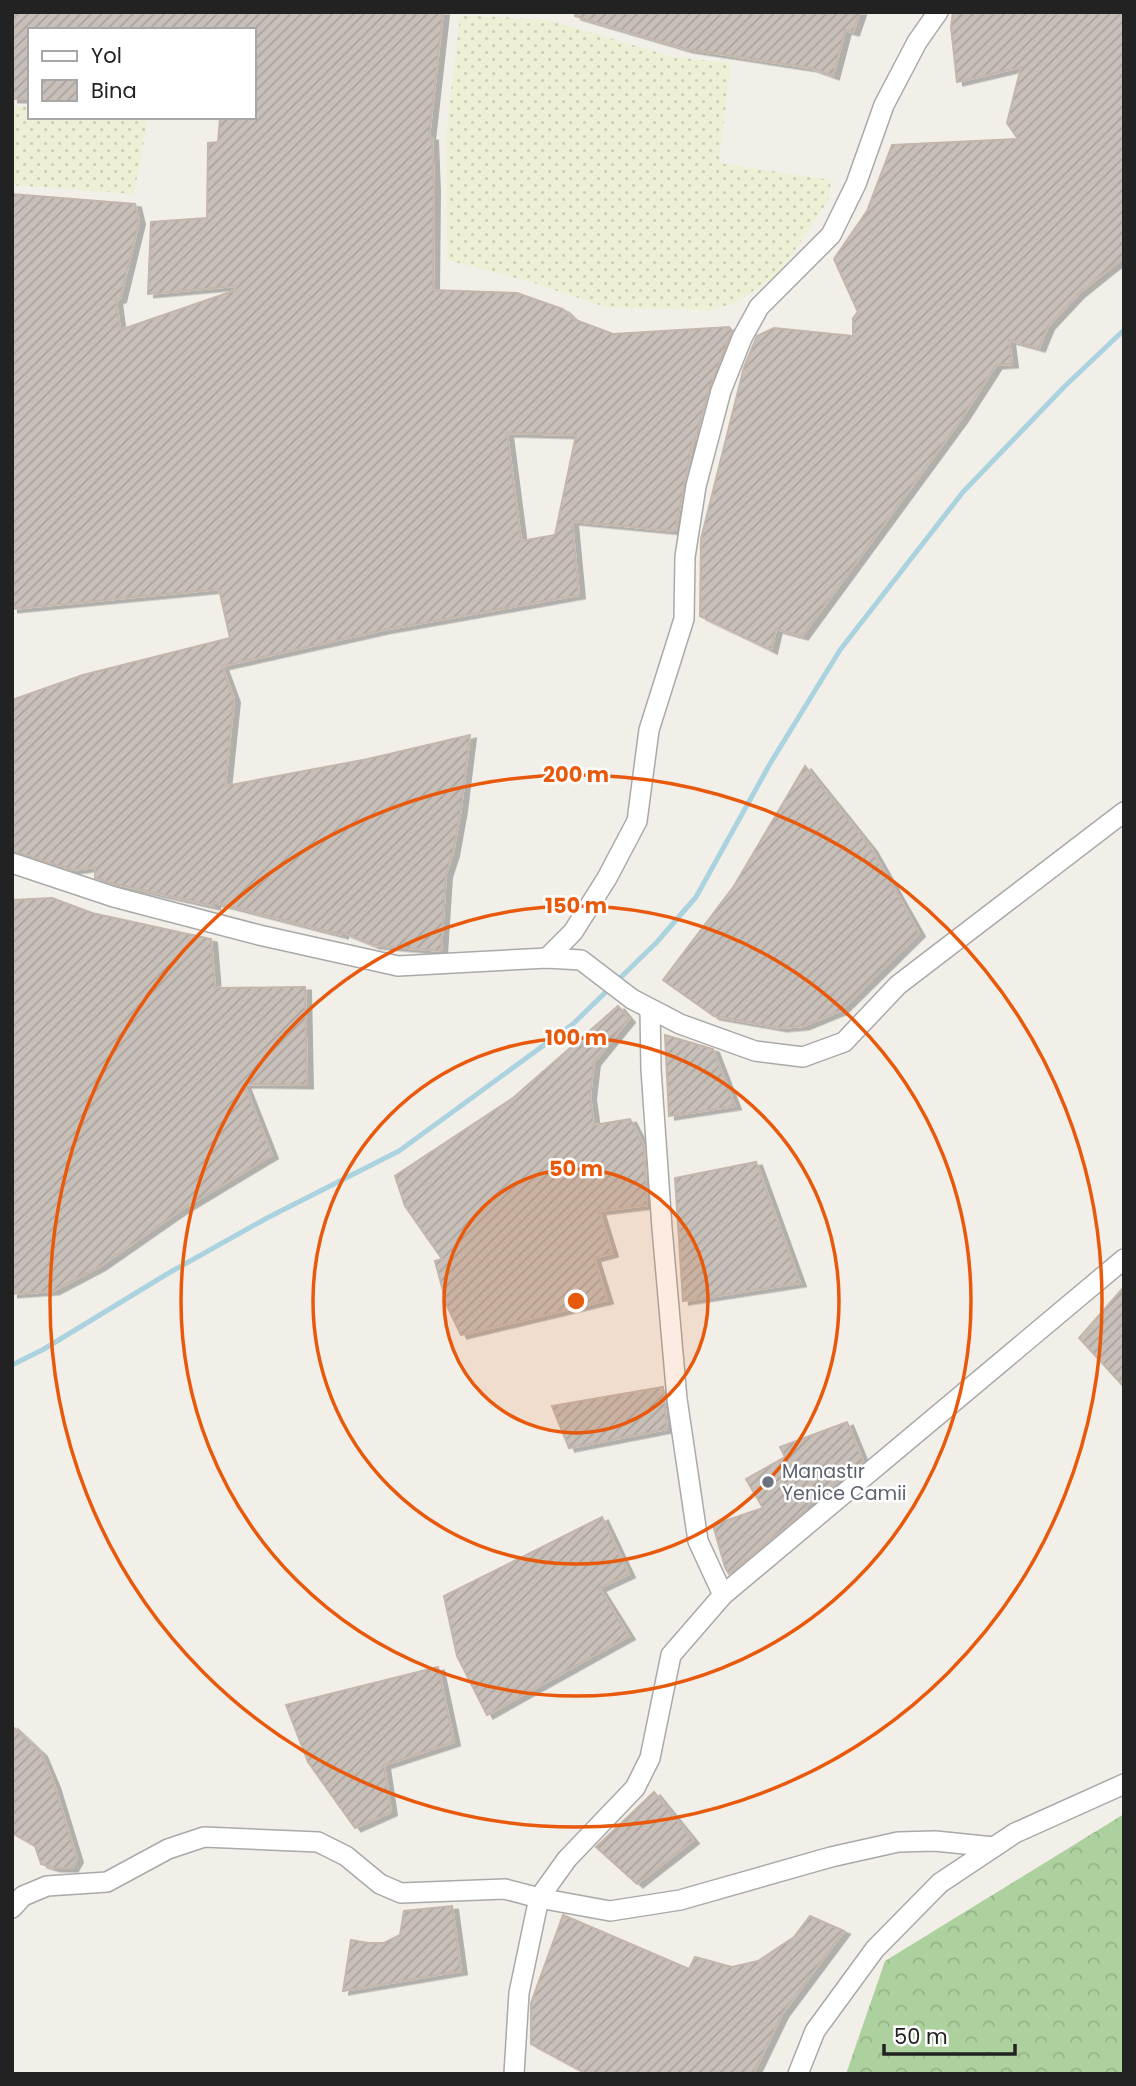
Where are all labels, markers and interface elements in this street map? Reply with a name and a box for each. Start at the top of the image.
legend [28,28,256,119]
text: Yol [91,41,122,70]
text: Bina [91,76,137,105]
text: 200 m [543,760,609,789]
text: 150 m [545,891,607,920]
text: 100 m [545,1023,607,1052]
text: 50 m [549,1154,603,1183]
centre of rings [564,1289,588,1313]
place label: Manastır Yenice Camii [782,1458,907,1507]
marker: Manastır Yenice Camii [760,1474,776,1490]
scale bar [884,2012,1015,2056]
text: 50 m [894,2022,948,2051]

